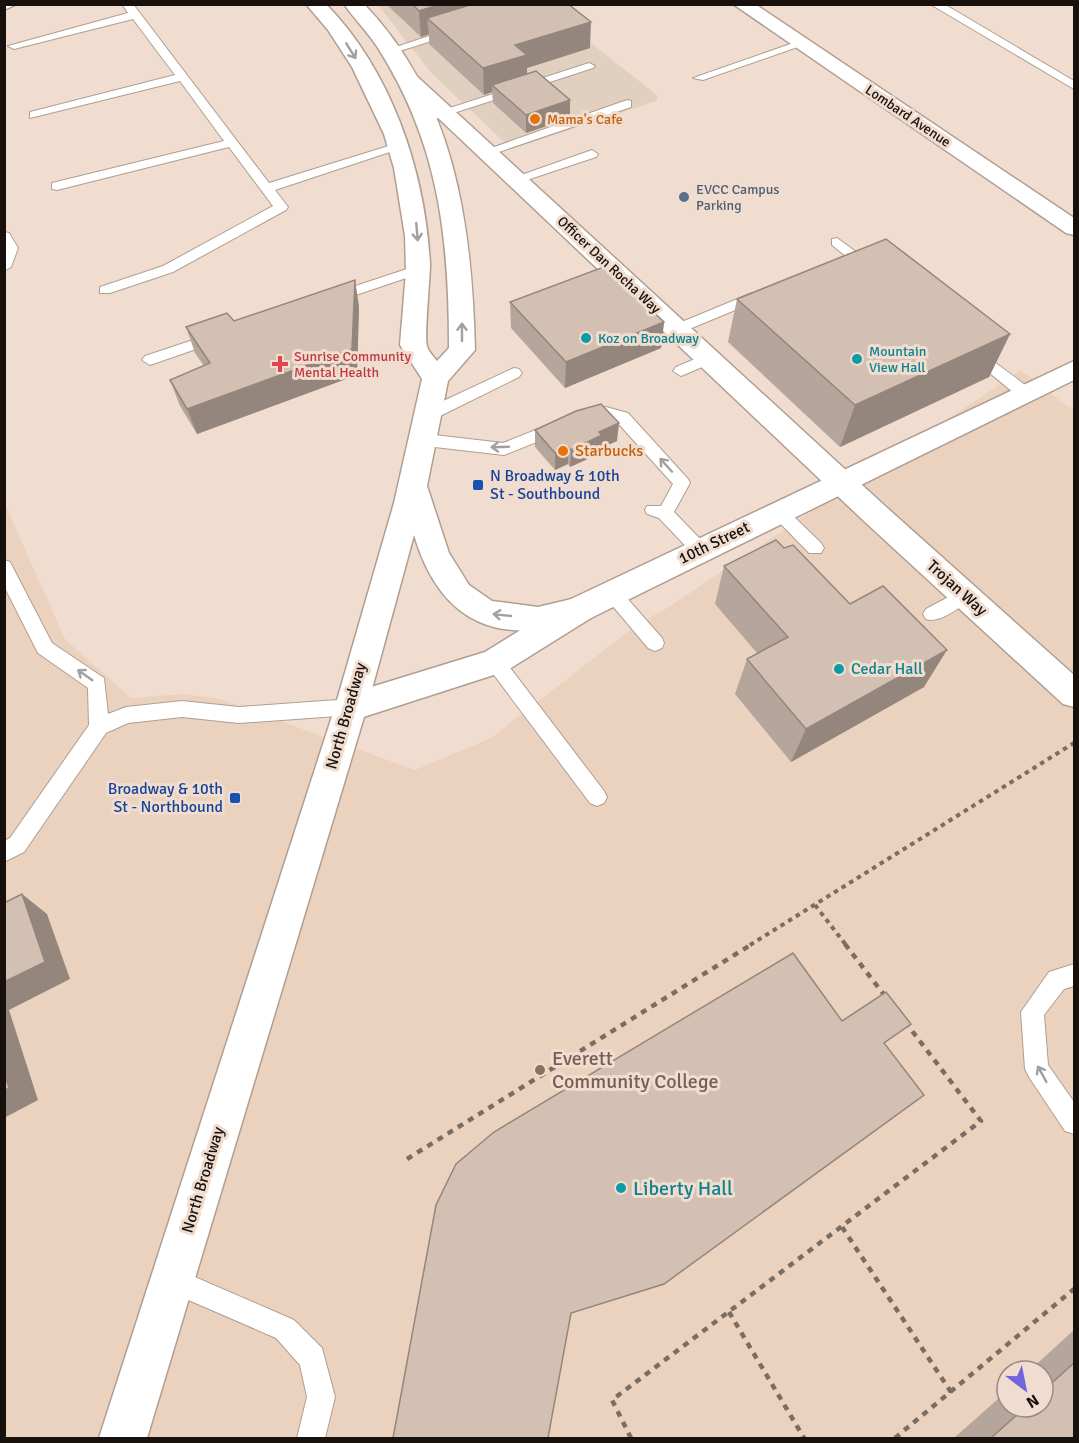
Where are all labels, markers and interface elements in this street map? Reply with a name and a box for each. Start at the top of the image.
one-way arrow [345,42,358,59]
street label: Lombard Avenue [862,81,954,151]
place label: Mama's Cafe [547,111,623,128]
marker: Mama's Cafe [528,112,542,126]
place label: EVCC Campus Parking [696,181,780,214]
marker: EVCC Campus Parking [677,190,691,204]
street label: Officer Dan Rocha Way [554,213,664,318]
one-way arrow [412,221,423,241]
one-way arrow [456,322,468,342]
place label: Koz on Broadway [598,330,699,347]
marker: Koz on Broadway [579,331,593,345]
place label: Mountain View Hall [869,343,926,376]
place label: Sunrise Community Mental Health [294,348,411,381]
marker: Mountain View Hall [850,352,864,366]
marker: Sunrise Community Mental Health [271,355,289,373]
place label: Starbucks [575,441,643,461]
one-way arrow [491,442,510,453]
marker: Starbucks [556,444,570,458]
one-way arrow [659,458,673,473]
place label: N Broadway & 10th St - Southbound [490,466,620,504]
marker: N Broadway & 10th St - Southbound [471,478,485,492]
street label: 10th Street [675,517,753,569]
street label: Trojan Way [923,556,992,621]
one-way arrow [493,609,513,620]
place label: Cedar Hall [851,659,923,679]
street label: North Broadway [321,660,371,772]
marker: Cedar Hall [832,662,846,676]
one-way arrow [77,669,93,681]
place label: Broadway & 10th St - Northbound [108,779,223,817]
marker: Broadway & 10th St - Northbound [228,791,242,805]
place label: Everett Community College [552,1046,718,1094]
marker: Everett Community College [533,1063,547,1077]
one-way arrow [1036,1066,1048,1083]
street label: North Broadway [177,1124,229,1235]
place label: Liberty Hall [633,1176,733,1201]
marker: Liberty Hall [614,1181,628,1195]
north arrow [995,1359,1055,1419]
text: N [1022,1389,1042,1412]

